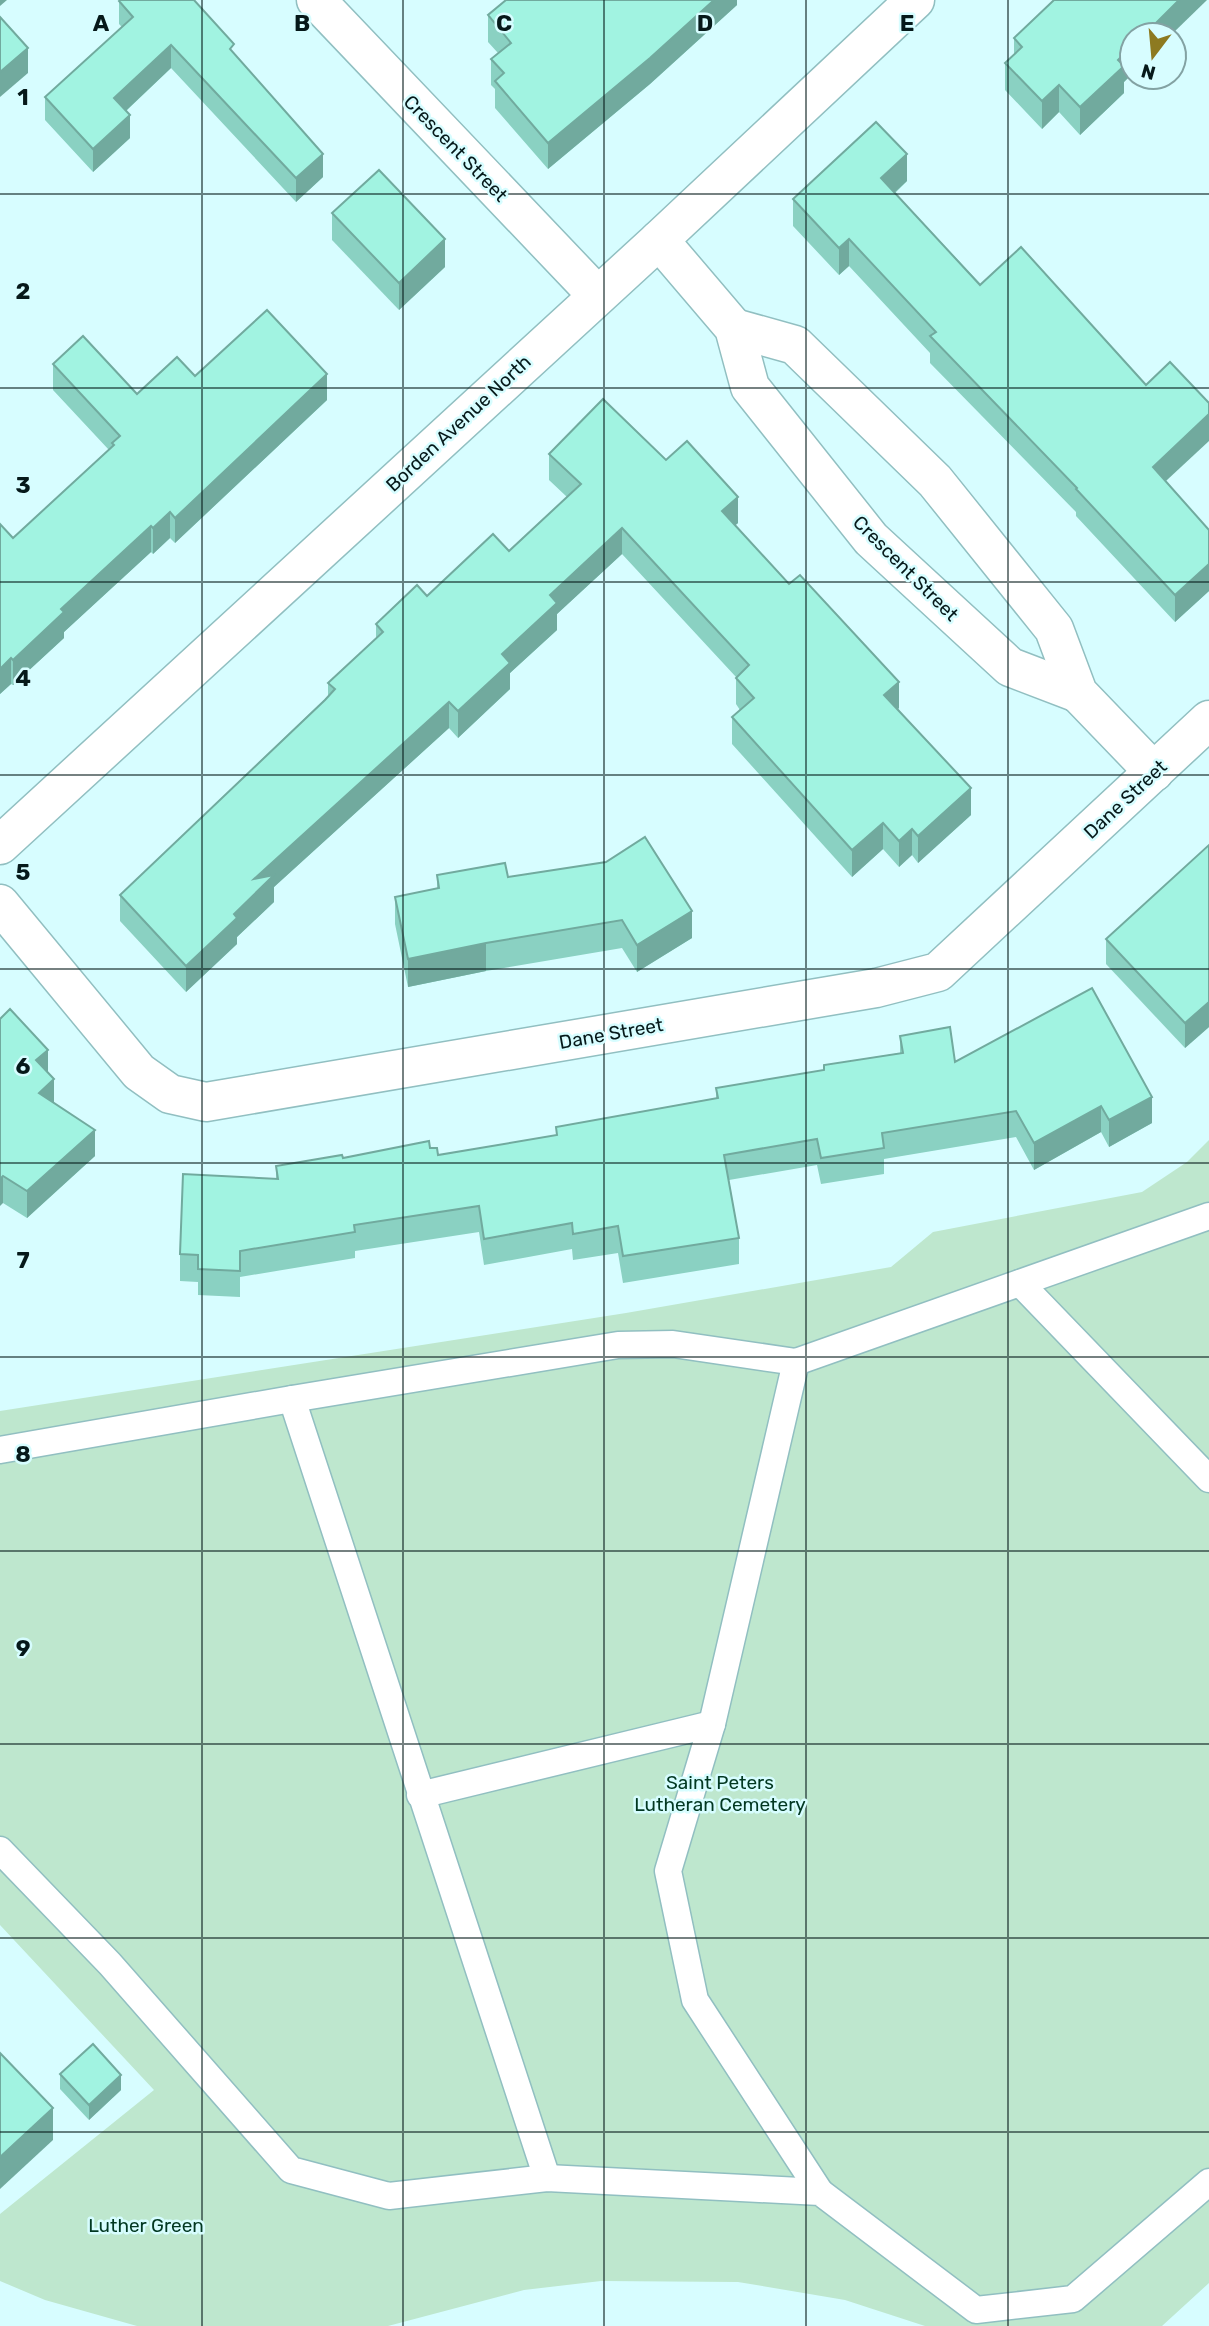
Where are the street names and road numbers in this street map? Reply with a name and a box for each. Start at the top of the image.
street label: Crescent Street [399,90,513,207]
street label: Borden Avenue North [381,350,536,496]
street label: Crescent Street [848,511,964,626]
street label: Dane Street [1079,755,1172,844]
street label: Dane Street [557,1013,665,1054]

